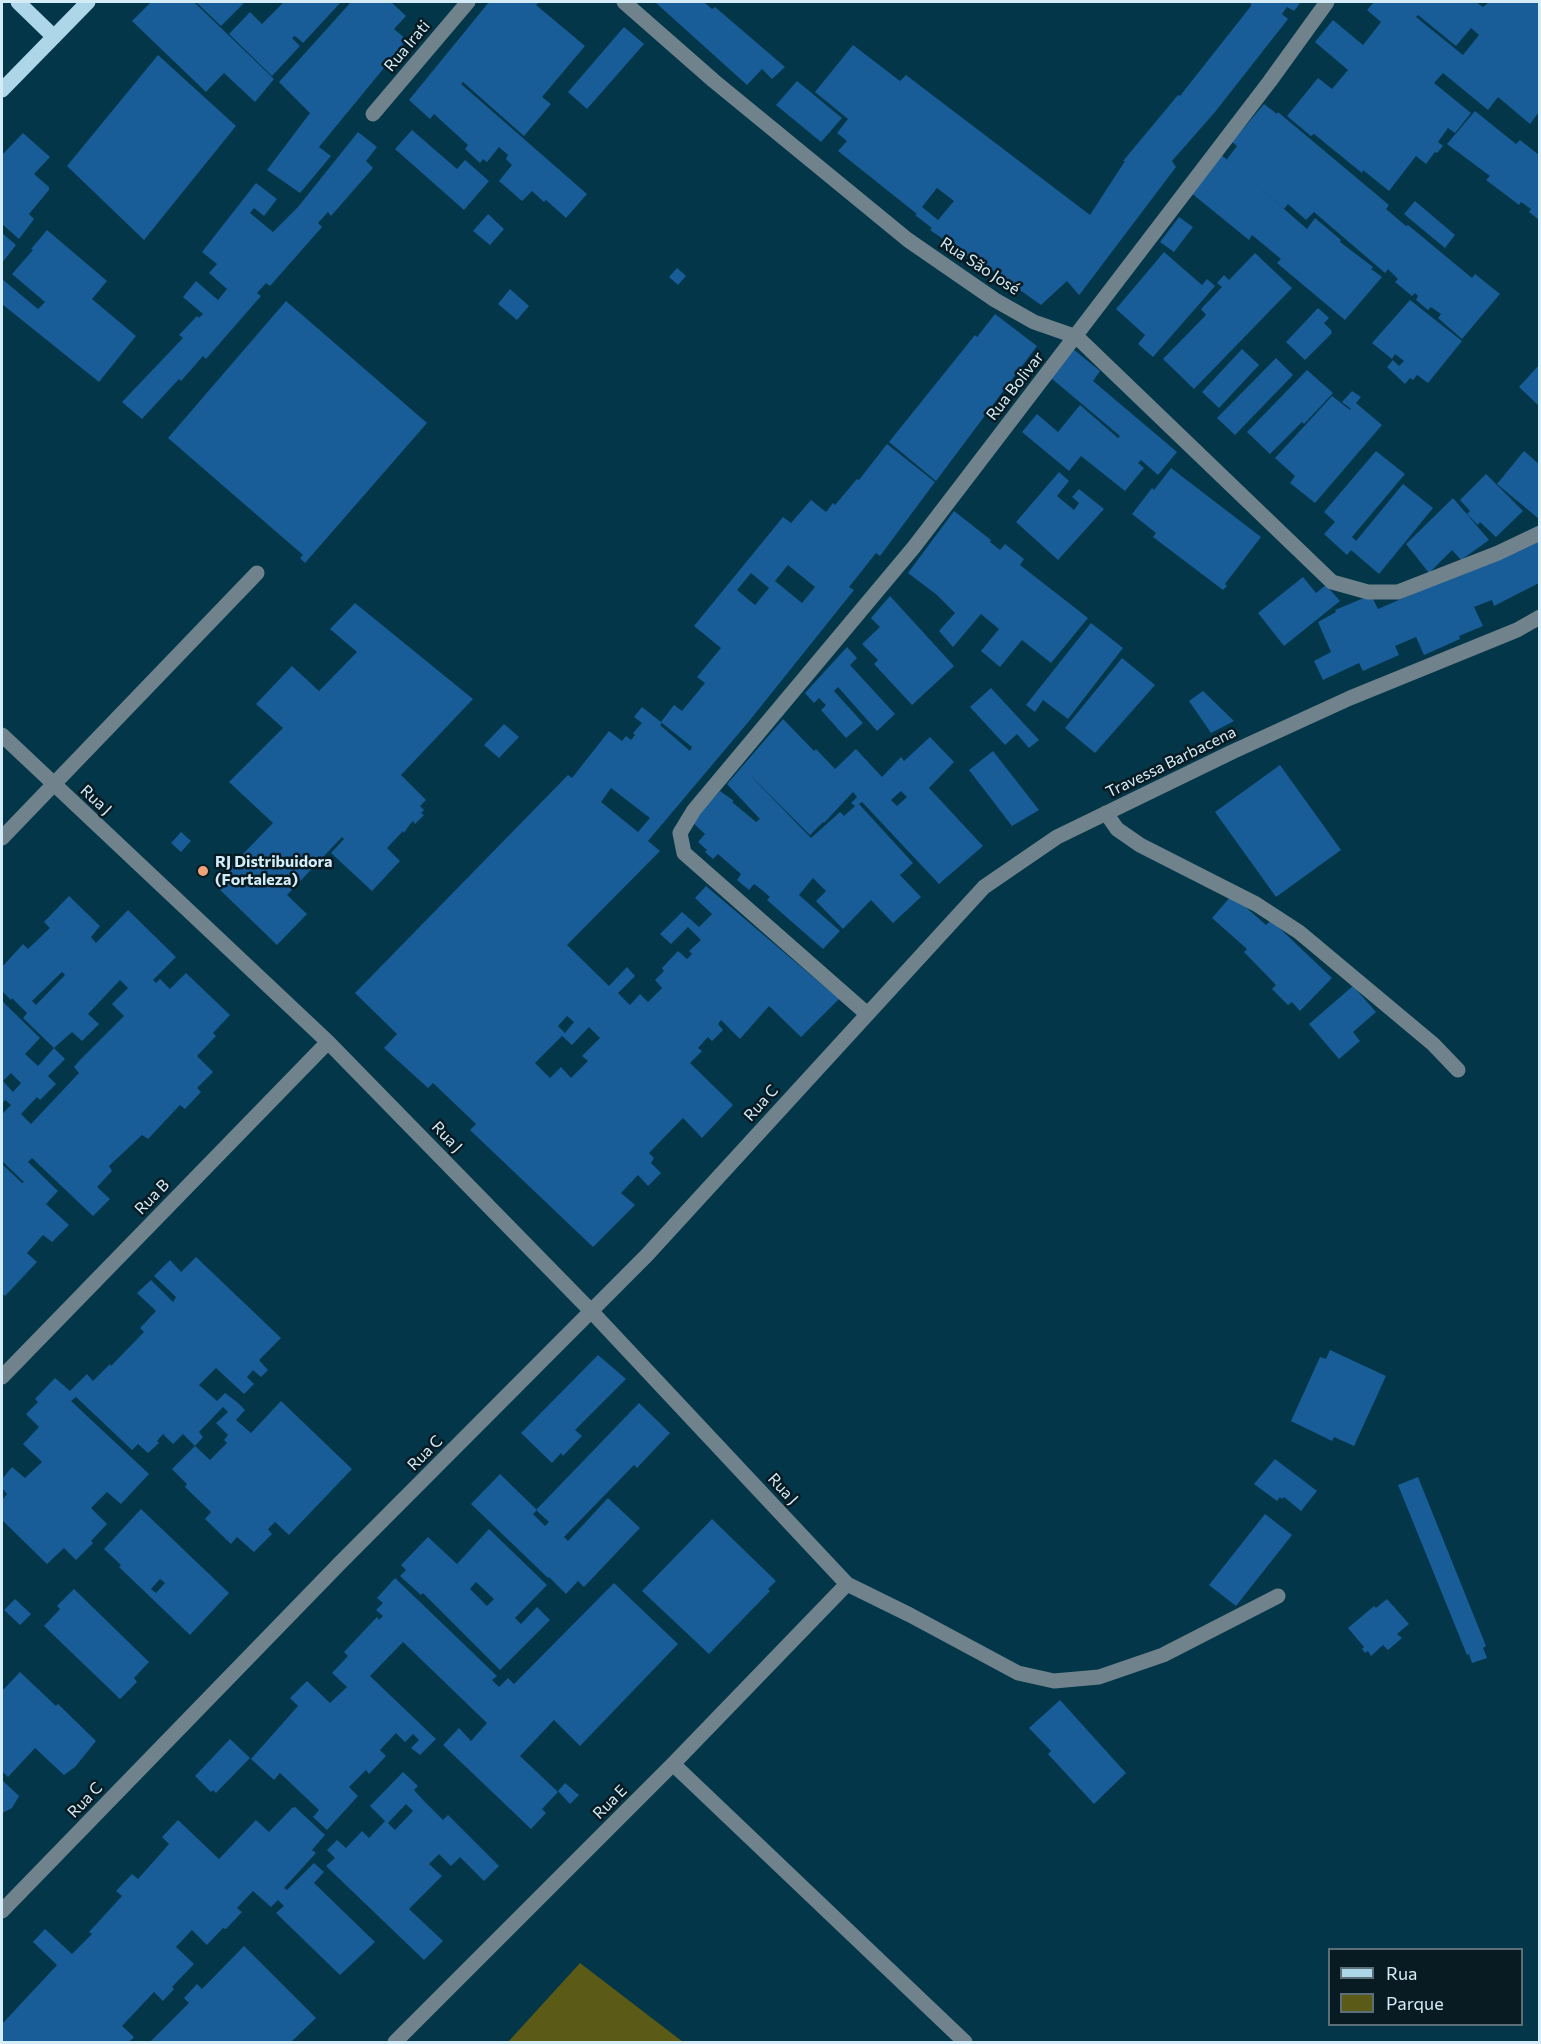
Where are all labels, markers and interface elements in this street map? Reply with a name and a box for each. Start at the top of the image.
street label: Rua Irati [380,17,434,75]
street label: Rua São José [937,233,1023,299]
street label: Rua Bolivar [982,348,1048,424]
street label: Travessa Barbacena [1103,722,1239,802]
street label: Rua J [76,781,116,819]
place label: RJ Distribuidora (Fortaleza) [215,852,332,890]
marker: RJ Distribuidora (Fortaleza) [196,864,210,878]
street label: Rua C [740,1081,782,1125]
street label: Rua J [428,1118,466,1156]
street label: Rua B [131,1175,173,1219]
street label: Rua C [403,1431,447,1475]
street label: Rua J [764,1469,802,1509]
street label: Rua C [64,1778,106,1822]
street label: Rua E [589,1781,631,1823]
legend [1328,1948,1523,2026]
text: Rua [1386,1962,1417,1984]
text: Parque [1386,1992,1444,2014]

